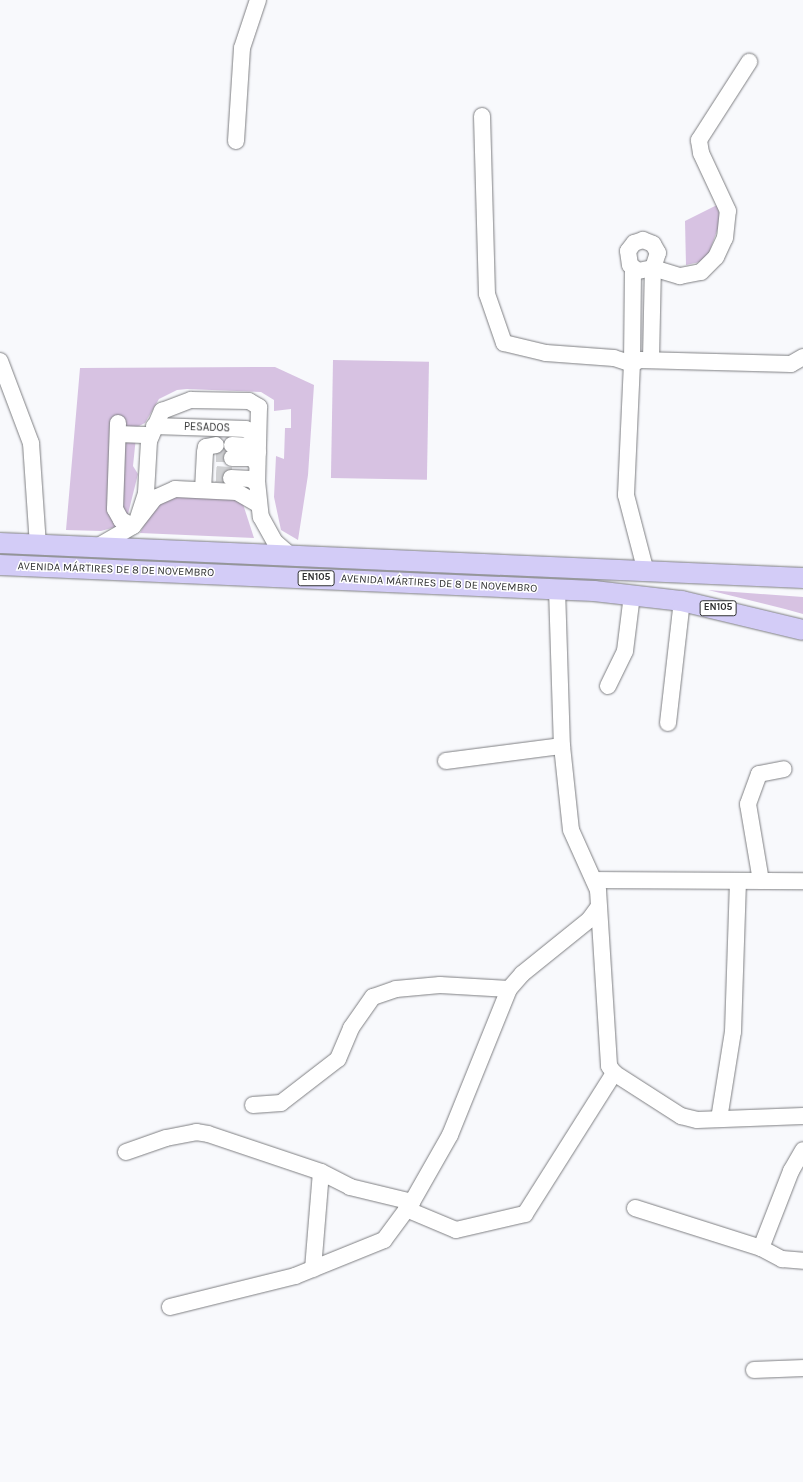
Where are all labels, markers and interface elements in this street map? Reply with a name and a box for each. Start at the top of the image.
street label: PESADOS [184,421,230,435]
street label: AVENIDA MÁRTIRES DE 8 DE NOVEMBRO [17,560,215,580]
road number: EN105 [297,570,335,586]
street label: AVENIDA MÁRTIRES DE 8 DE NOVEMBRO [340,572,538,596]
road number: EN105 [699,600,737,616]

